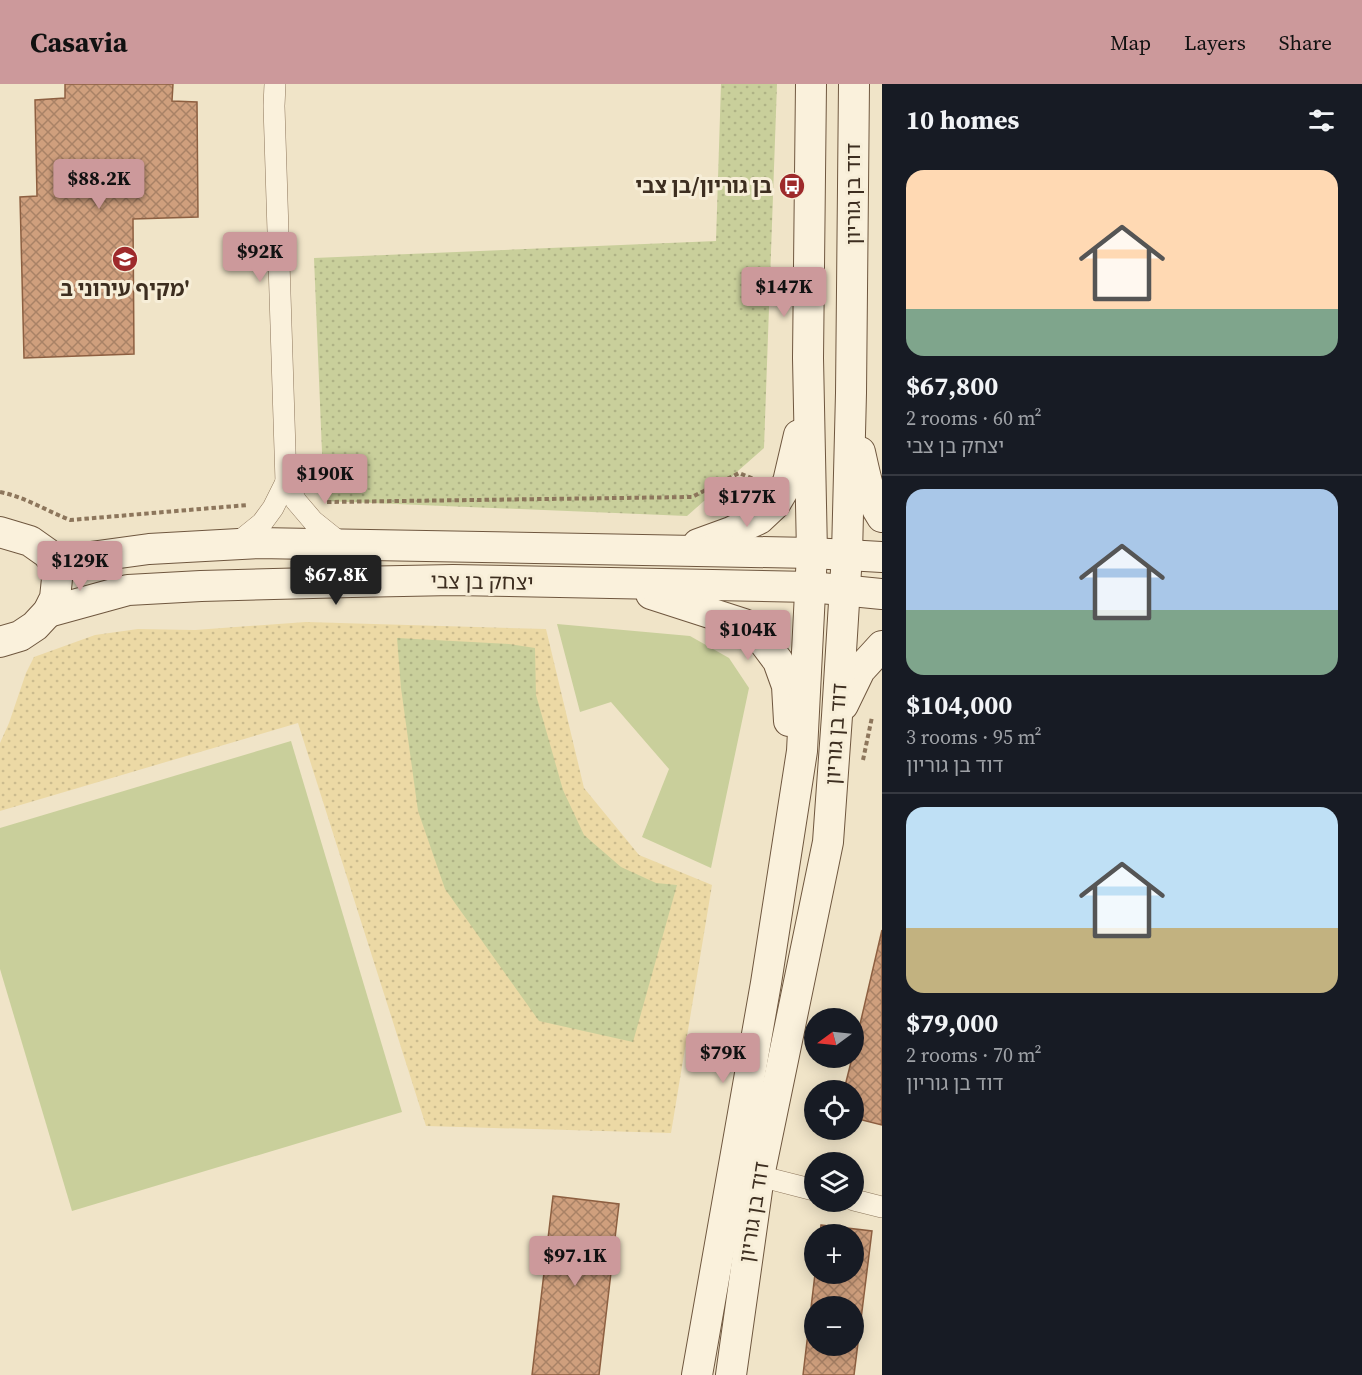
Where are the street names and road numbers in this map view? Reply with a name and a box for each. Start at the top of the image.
street label: דוד בן גוריון [838,143,867,245]
street label: יצחק בן צבי [430,566,534,597]
street label: דוד בן גוריון [817,682,854,786]
street label: דוד בן גוריון [731,1159,776,1265]

